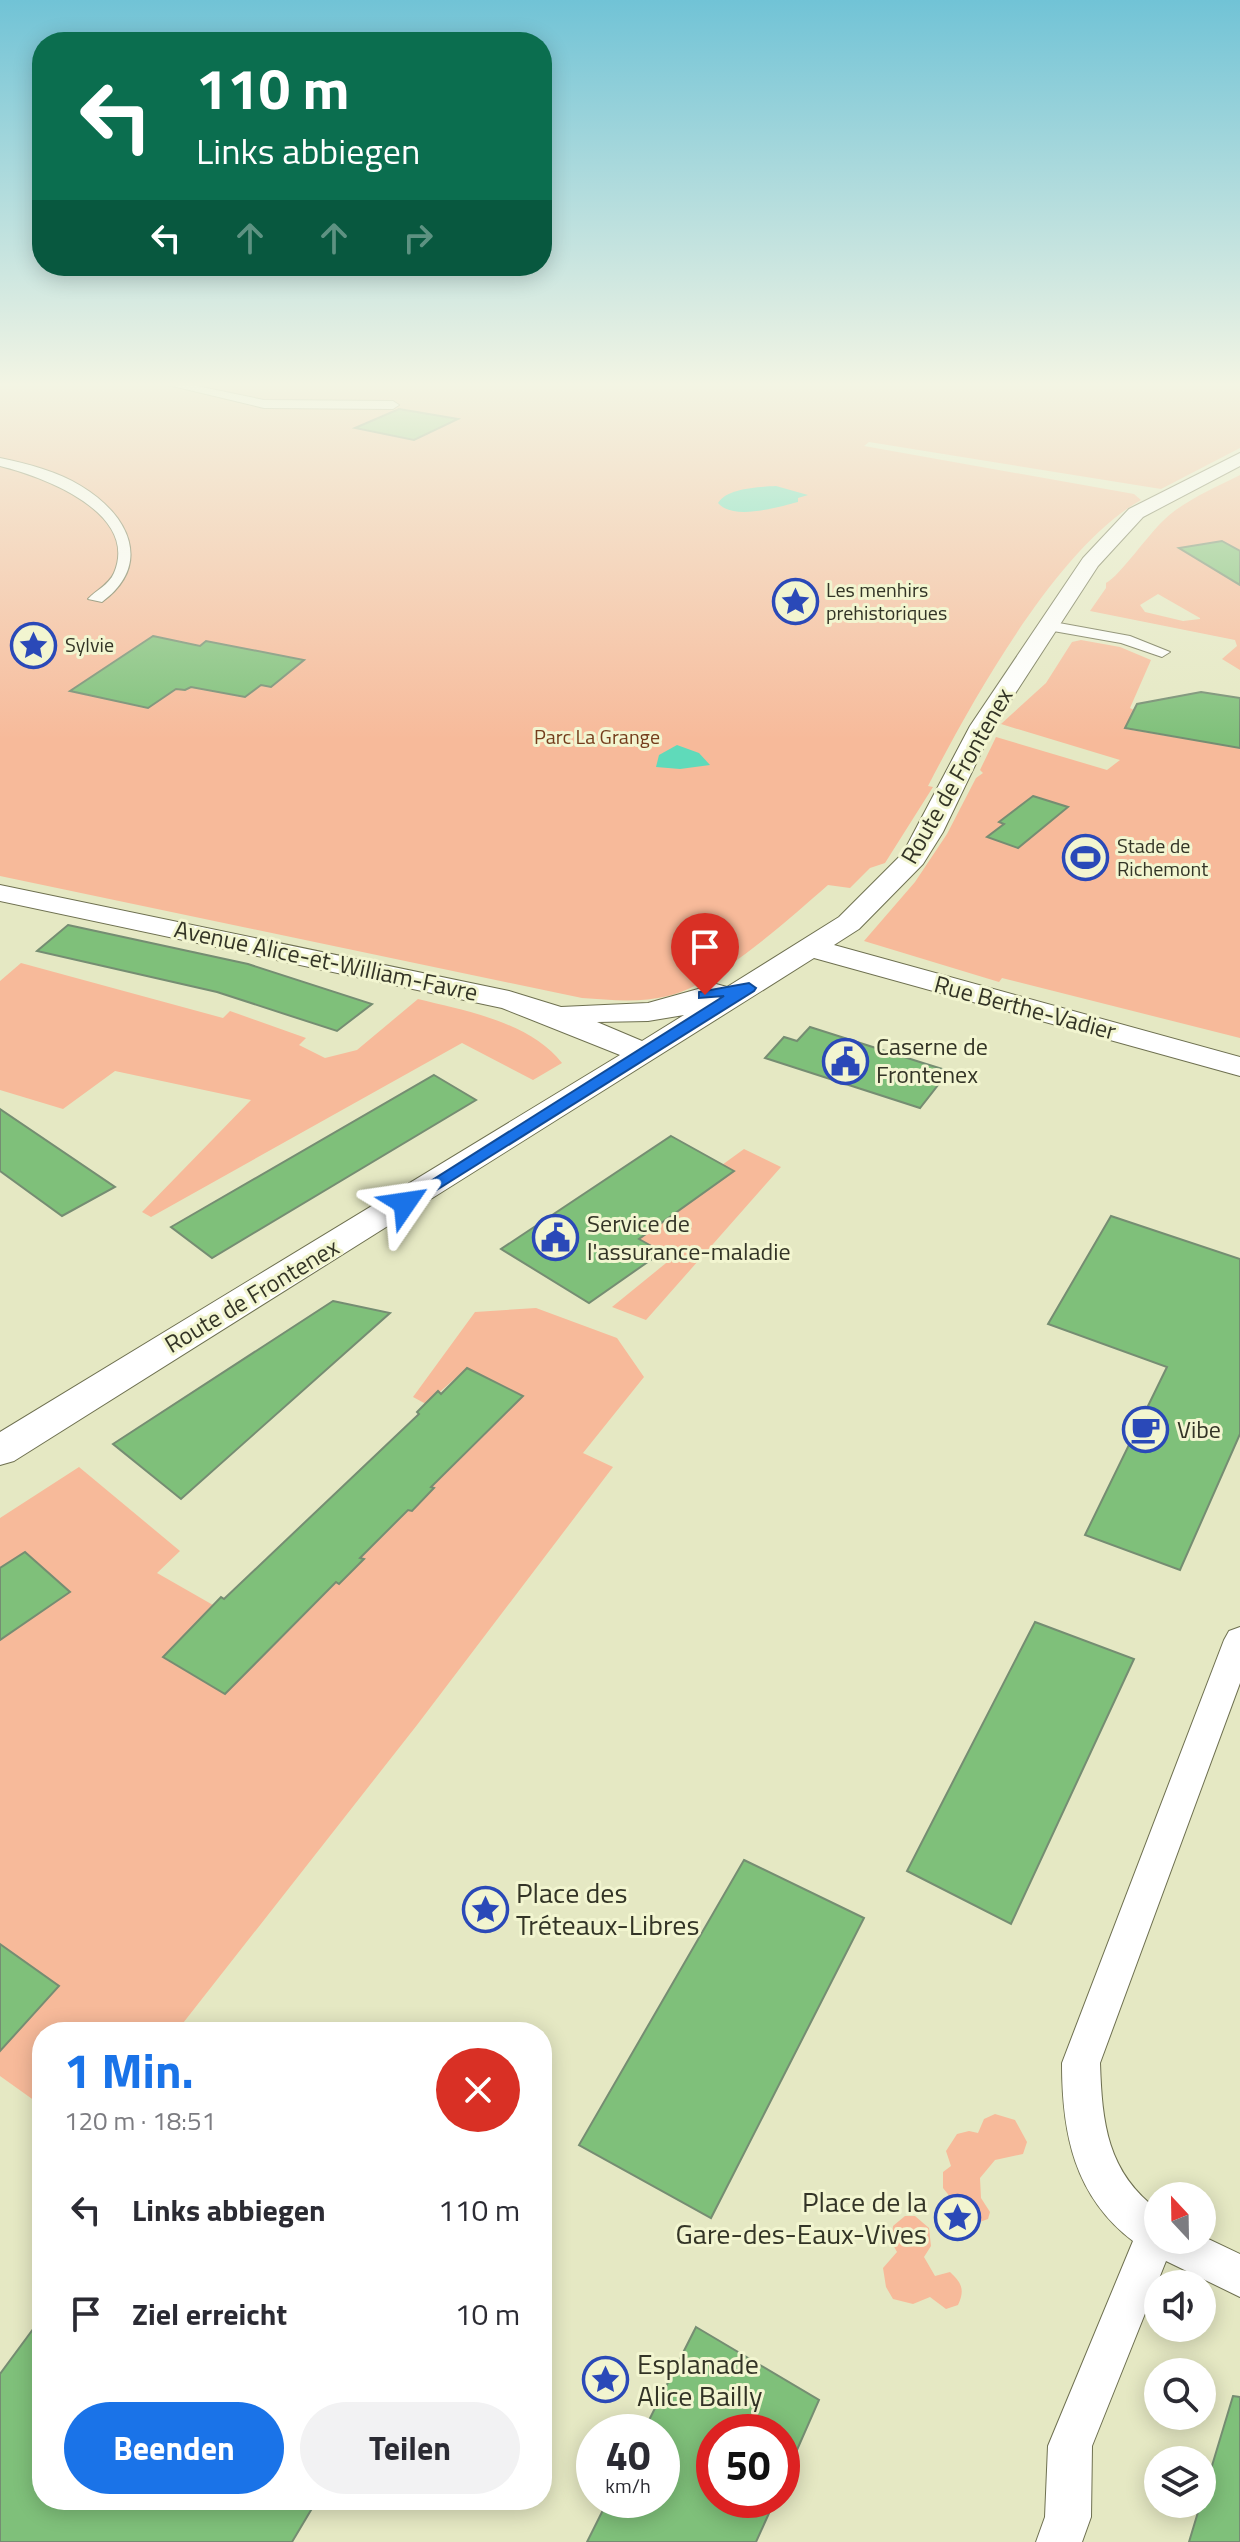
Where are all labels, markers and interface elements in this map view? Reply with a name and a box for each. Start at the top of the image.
text: 110 m [196,46,349,131]
icon: left [64,64,168,168]
text: Links abbiegen [196,123,420,178]
icon: left [144,216,188,260]
icon: ahead [228,216,272,260]
icon: ahead [312,216,356,260]
icon: right [396,216,440,260]
place label: Les menhirs prehistoriques [826,574,947,628]
place icon: Les menhirs prehistoriques [771,578,819,626]
place icon: Sylvie [10,621,58,669]
place label: Sylvie [65,629,114,660]
street label: Route de Frontenex [891,681,1021,870]
park label: Parc La Grange [534,721,660,752]
place label: Stade de Richemont [1117,830,1208,884]
sports icon: Stade de Richemont [1062,834,1110,882]
street label: Avenue Alice-et-William-Favre [171,910,481,1010]
pin [671,913,739,995]
icon: arrive [683,925,727,969]
street label: Rue Berthe-Vadier [930,965,1120,1049]
place label: Caserne de Frontenex [876,1028,988,1092]
public building icon: Caserne de Frontenex [821,1037,869,1085]
position arrow [363,1161,447,1245]
place label: Service de l'assurance-maladie [587,1205,791,1269]
public building icon: Service de l'assurance-maladie [532,1214,580,1262]
street label: Route de Frontenex [157,1229,346,1362]
cafe icon: Vibe [1122,1406,1170,1454]
place label: Vibe [1177,1411,1221,1447]
place label: Place des Tréteaux-Libres [516,1871,700,1946]
place icon: Place des Tréteaux-Libres [461,1885,509,1933]
text: 1 Min. [64,2034,194,2107]
button: close [436,2048,520,2132]
text: 120 m · 18:51 [64,2101,216,2140]
place label: Place de la Gare-des-Eaux-Vives [676,2180,927,2255]
north arrow [1144,2182,1216,2254]
map controls [1144,2182,1216,2518]
text: Links abbiegen [132,2187,326,2233]
text: 110 m [438,2187,520,2233]
icon: left [64,2188,108,2232]
place icon: Place de la Gare-des-Eaux-Vives [934,2194,982,2242]
button: sound [1144,2270,1216,2342]
text: Ziel erreicht [132,2291,287,2337]
text: 10 m [455,2291,520,2337]
icon: arrive [64,2292,108,2336]
place label: Esplanade Alice Bailly [637,2342,763,2417]
place icon: Esplanade Alice Bailly [582,2356,630,2404]
button: search [1144,2358,1216,2430]
button: Beenden [64,2402,284,2494]
button: Teilen [300,2402,520,2494]
speed limit sign: 50 [696,2414,800,2518]
text: 40 [606,2425,650,2486]
button: layers [1144,2446,1216,2518]
text: km/h [605,2470,651,2501]

